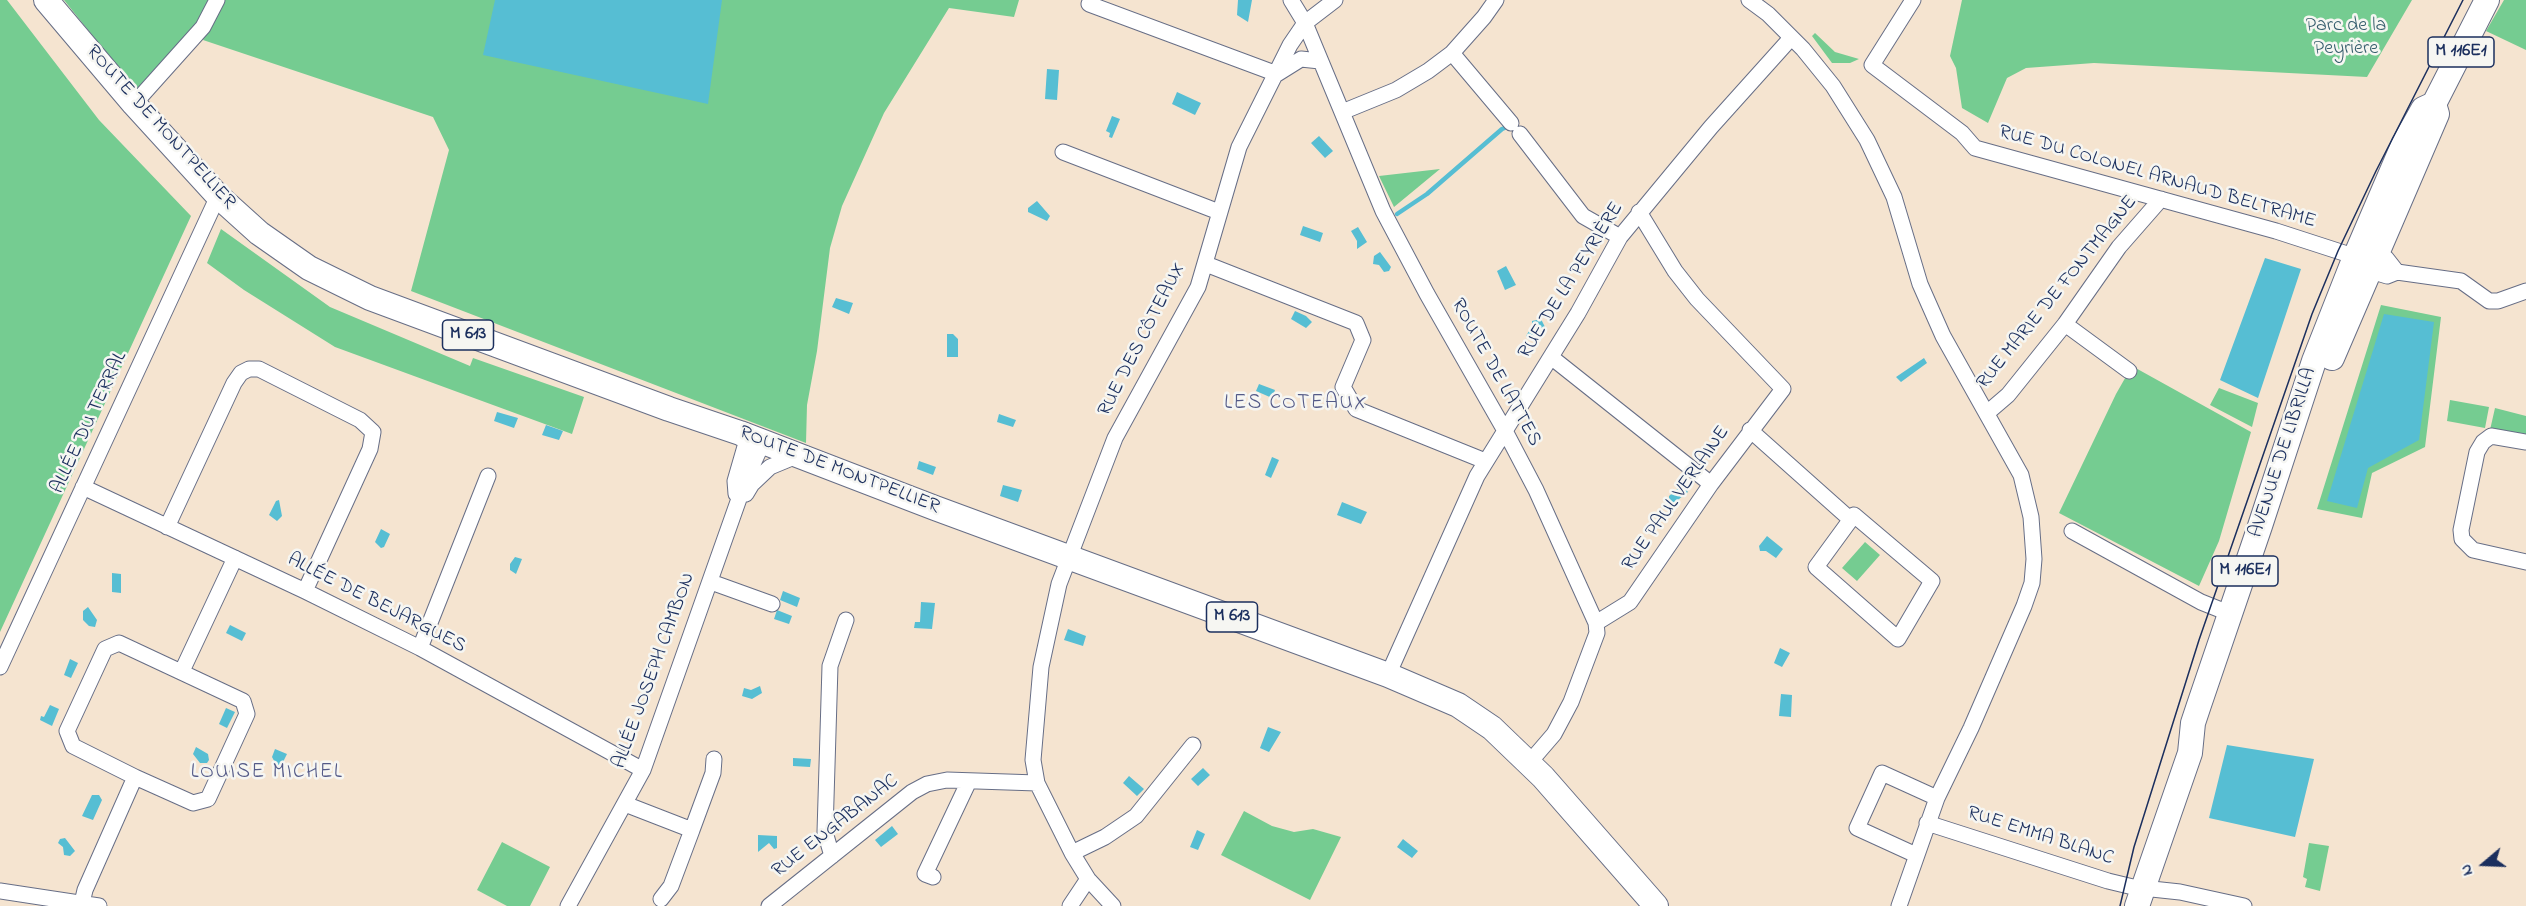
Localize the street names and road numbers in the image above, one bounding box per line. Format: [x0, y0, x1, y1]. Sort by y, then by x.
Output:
road number: M 116E1 [2428, 37, 2494, 67]
street label: ROUTE DE MONTPELLIER [80, 41, 240, 215]
street label: RUE DU COLONEL ARNAUD BELTRAME [1996, 121, 2318, 235]
street label: RUE MARIE DE FONTMAGNE [1973, 191, 2143, 395]
street label: RUE DE LA PEYRIÈRE [1514, 198, 1630, 364]
street label: RUE DES CÔTEAUX [1094, 259, 1192, 421]
street label: ROUTE DE LATTES [1445, 295, 1545, 451]
road number: M 613 [442, 320, 494, 350]
street label: ALLÉE DU TERRAL [47, 348, 133, 498]
street label: AVENUE DE LIBRILLA [2245, 365, 2323, 541]
street label: ROUTE DE MONTPELLIER [735, 422, 943, 520]
street label: RUE PAUL VERLAINE [1618, 422, 1736, 576]
street label: ALLÉE DE BEJARGUES [283, 549, 469, 659]
road number: M 116E1 [2212, 556, 2278, 586]
street label: ALLÉE JOSEPH CAMBON [608, 570, 702, 772]
road number: M 613 [1206, 602, 1258, 632]
street label: RUE ENGABANAC [768, 770, 904, 884]
street label: RUE EMMA BLANC [1964, 802, 2116, 872]

